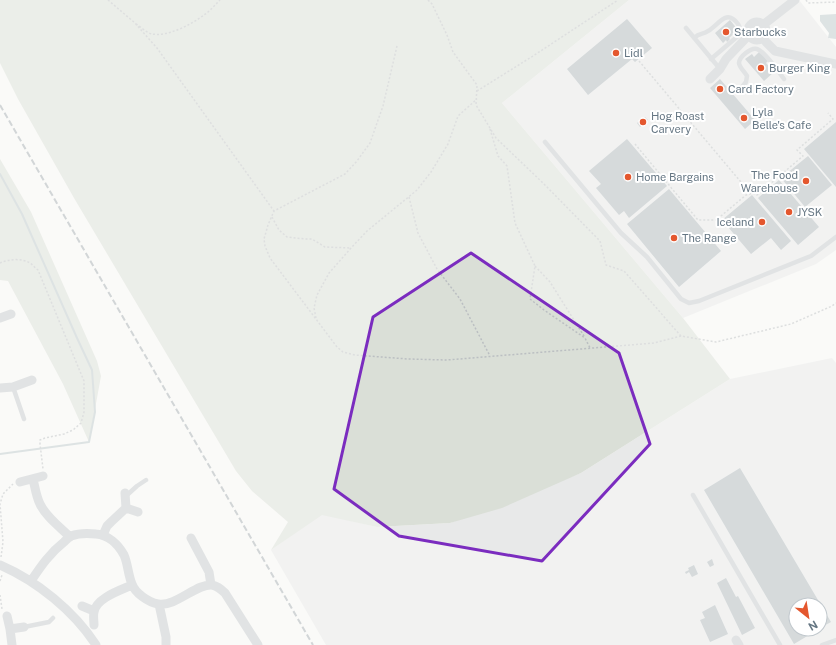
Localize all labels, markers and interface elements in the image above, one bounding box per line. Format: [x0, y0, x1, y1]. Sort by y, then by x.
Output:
place label: Starbucks [734, 26, 787, 38]
marker: Starbucks [721, 27, 731, 37]
place label: Lidl [624, 47, 643, 59]
marker: Lidl [611, 48, 621, 58]
place label: Burger King [769, 62, 830, 74]
marker: Burger King [756, 63, 766, 73]
place label: Card Factory [728, 83, 794, 95]
marker: Card Factory [715, 84, 725, 94]
place label: Lyla Belle's Cafe [752, 106, 811, 131]
place label: Hog Roast Carvery [651, 110, 704, 135]
marker: Lyla Belle's Cafe [739, 113, 749, 123]
marker: Hog Roast Carvery [638, 117, 648, 127]
place label: The Food Warehouse [741, 169, 798, 194]
place label: Home Bargains [636, 171, 714, 183]
marker: Home Bargains [623, 172, 633, 182]
marker: The Food Warehouse [801, 176, 811, 186]
place label: JYSK [797, 206, 823, 218]
marker: JYSK [784, 207, 794, 217]
place label: Iceland [717, 216, 754, 228]
marker: Iceland [757, 217, 767, 227]
place label: The Range [682, 232, 736, 244]
marker: The Range [669, 233, 679, 243]
north arrow [788, 597, 828, 637]
text: N [806, 618, 820, 633]

